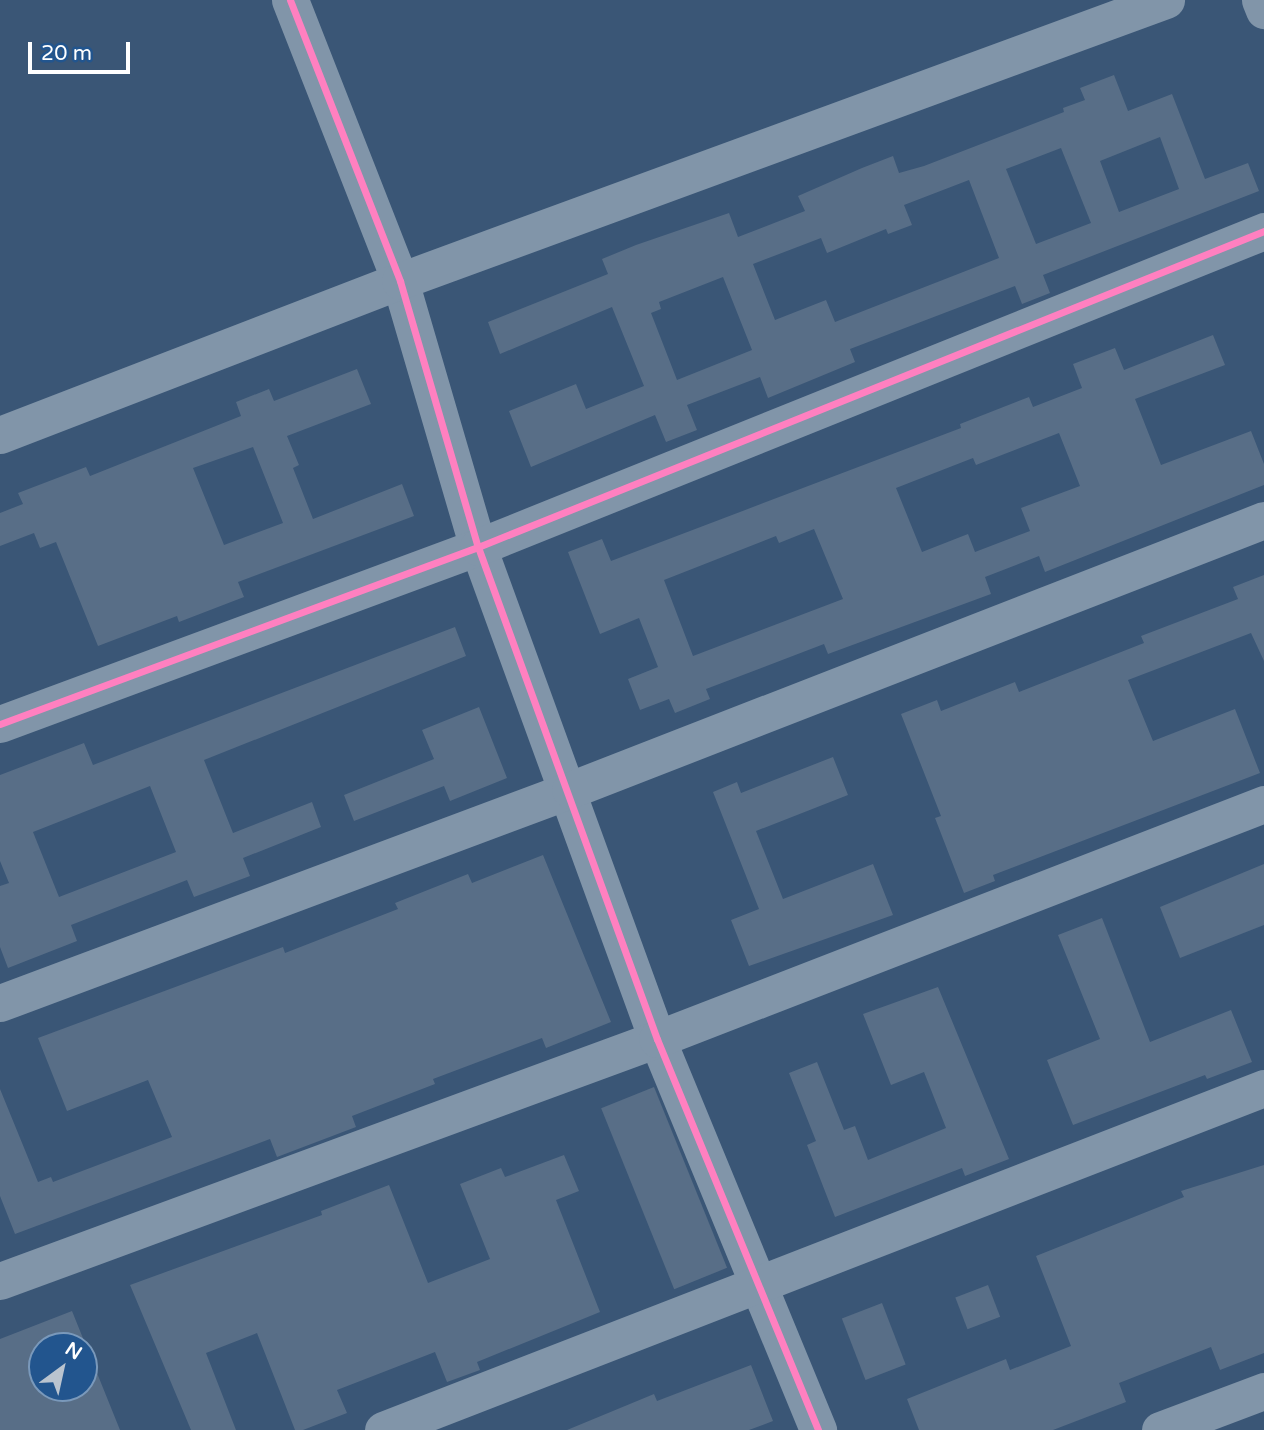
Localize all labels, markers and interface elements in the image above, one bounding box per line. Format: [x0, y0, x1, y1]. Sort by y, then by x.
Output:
scale bar [32, 28, 133, 72]
text: 20 m [41, 41, 92, 66]
north arrow [28, 1332, 98, 1402]
text: N [61, 1338, 86, 1364]

